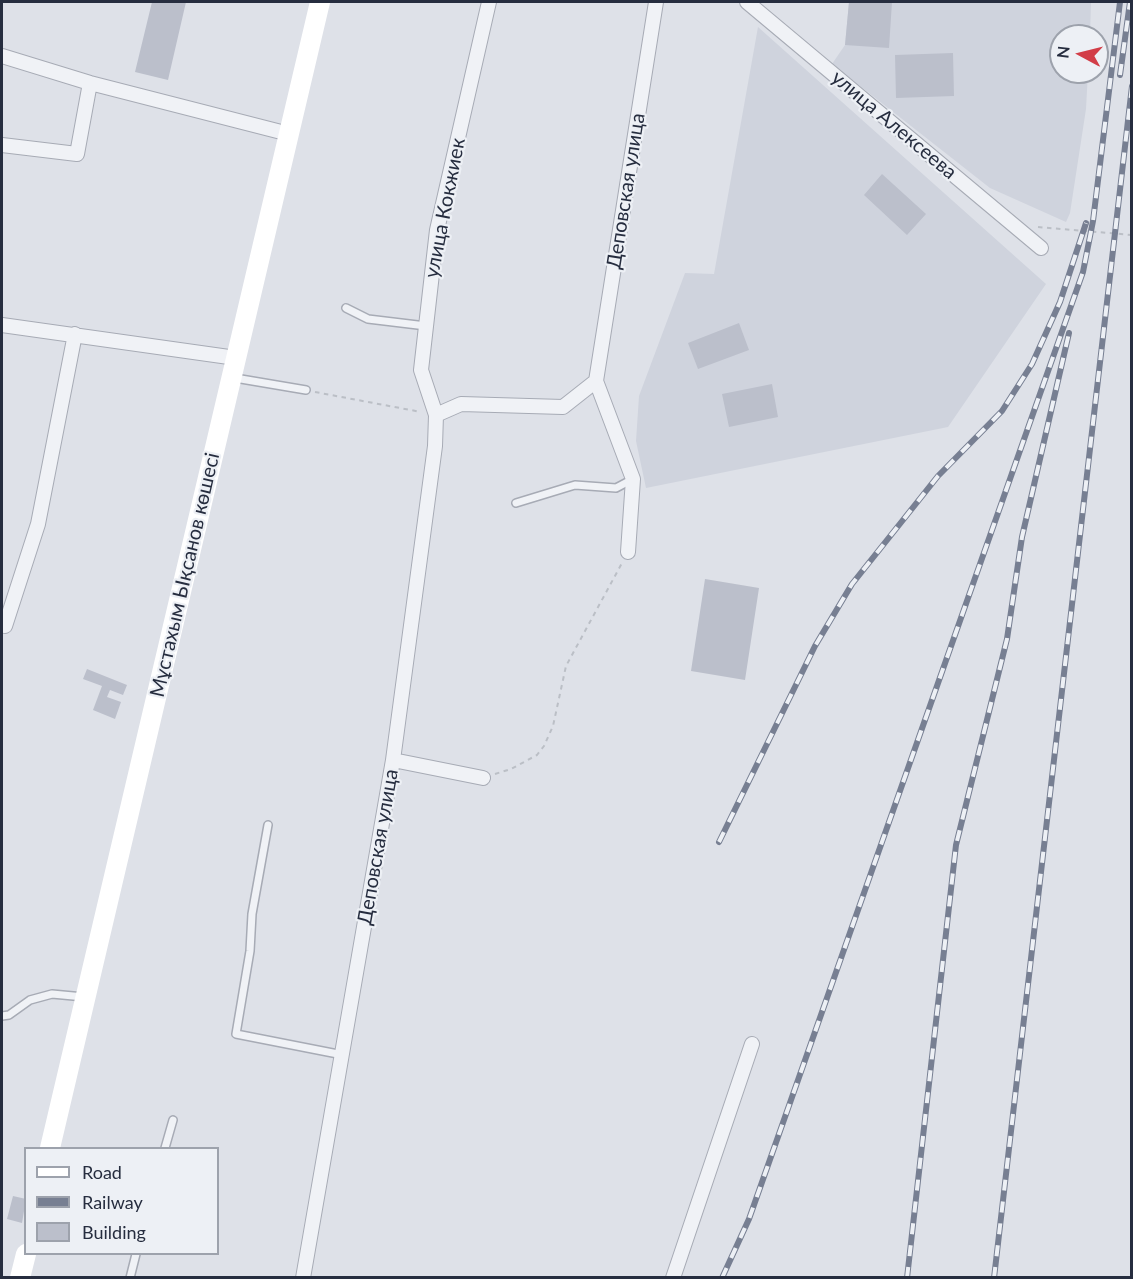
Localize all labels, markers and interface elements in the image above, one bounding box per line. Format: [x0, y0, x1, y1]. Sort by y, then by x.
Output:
north arrow [1049, 24, 1109, 84]
text: N [1052, 45, 1073, 59]
street label: улица Алексеева [827, 66, 961, 184]
street label: Деповская улица [602, 111, 650, 271]
street label: улица Кокжиек [420, 136, 470, 280]
street label: Мұстахым Ықсанов көшесі [145, 450, 225, 700]
street label: Деповская улица [352, 767, 404, 927]
legend [24, 1147, 219, 1255]
text: Road [82, 1161, 122, 1183]
text: Railway [82, 1191, 143, 1213]
text: Building [82, 1221, 146, 1243]

